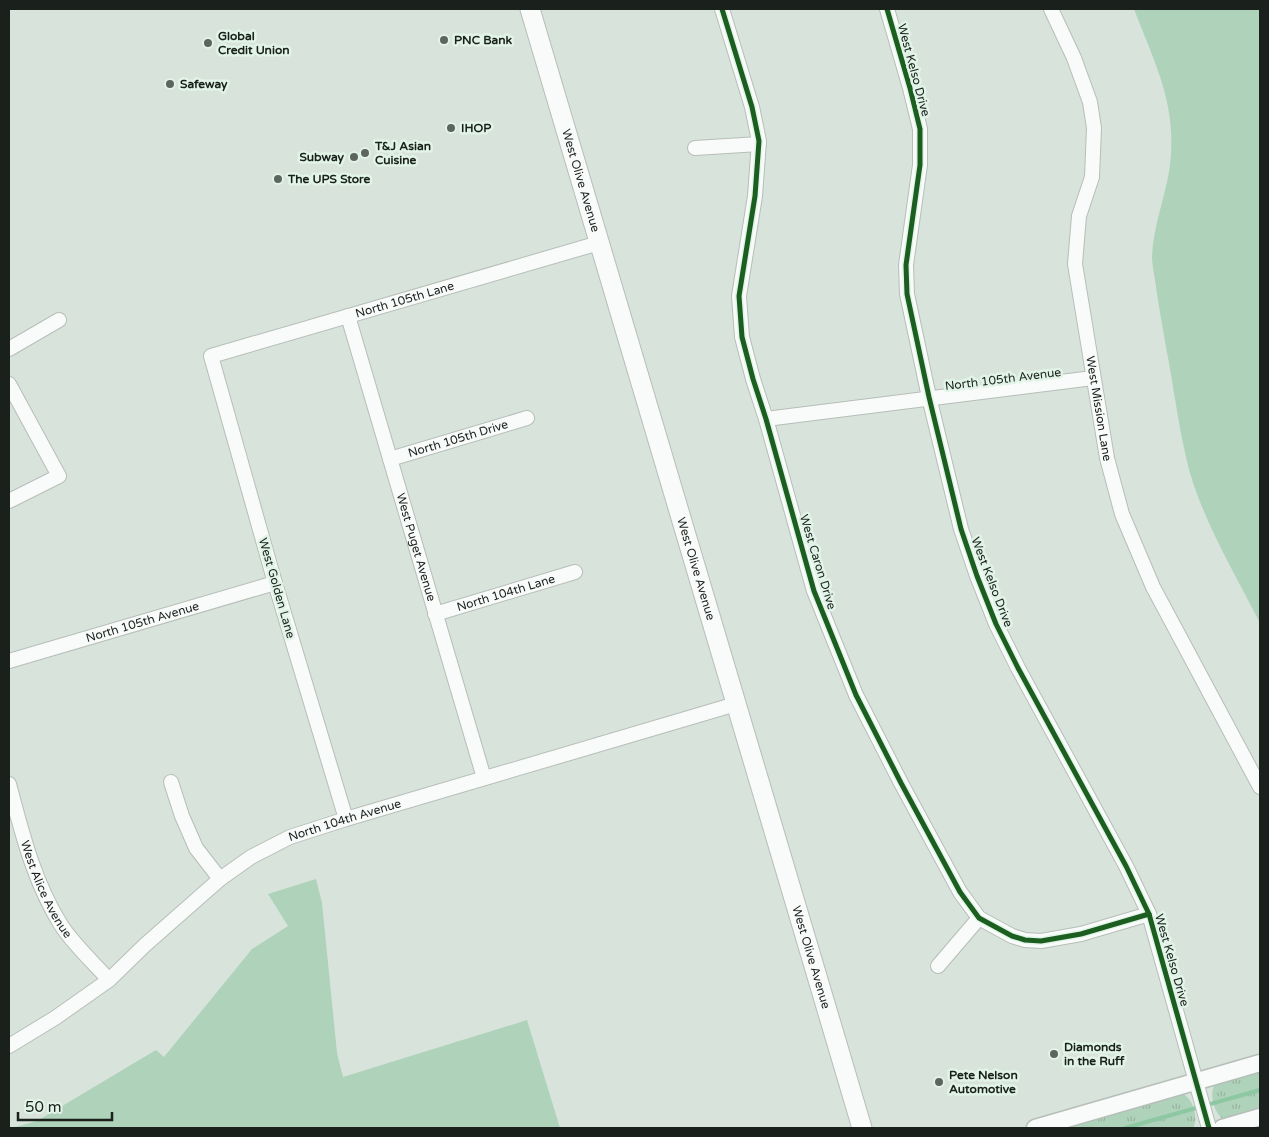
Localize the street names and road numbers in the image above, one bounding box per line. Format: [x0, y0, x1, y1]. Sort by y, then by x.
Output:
street label: West Kelso Drive [895, 22, 933, 118]
street label: West Olive Avenue [559, 127, 603, 234]
street label: North 105th Lane [354, 279, 456, 321]
street label: West Mission Lane [1083, 355, 1114, 462]
street label: North 105th Avenue [944, 365, 1062, 393]
street label: North 105th Drive [406, 417, 510, 460]
street label: West Puget Avenue [393, 491, 439, 603]
street label: West Caron Drive [797, 513, 839, 611]
street label: West Olive Avenue [674, 516, 718, 622]
street label: West Kelso Drive [968, 535, 1016, 629]
street label: West Golden Lane [256, 536, 298, 640]
street label: North 104th Lane [455, 571, 557, 614]
street label: North 105th Avenue [84, 599, 201, 645]
street label: North 104th Avenue [287, 796, 403, 844]
street label: West Alice Avenue [18, 839, 75, 941]
street label: West Olive Avenue [789, 904, 833, 1010]
street label: West Kelso Drive [1152, 912, 1192, 1008]

